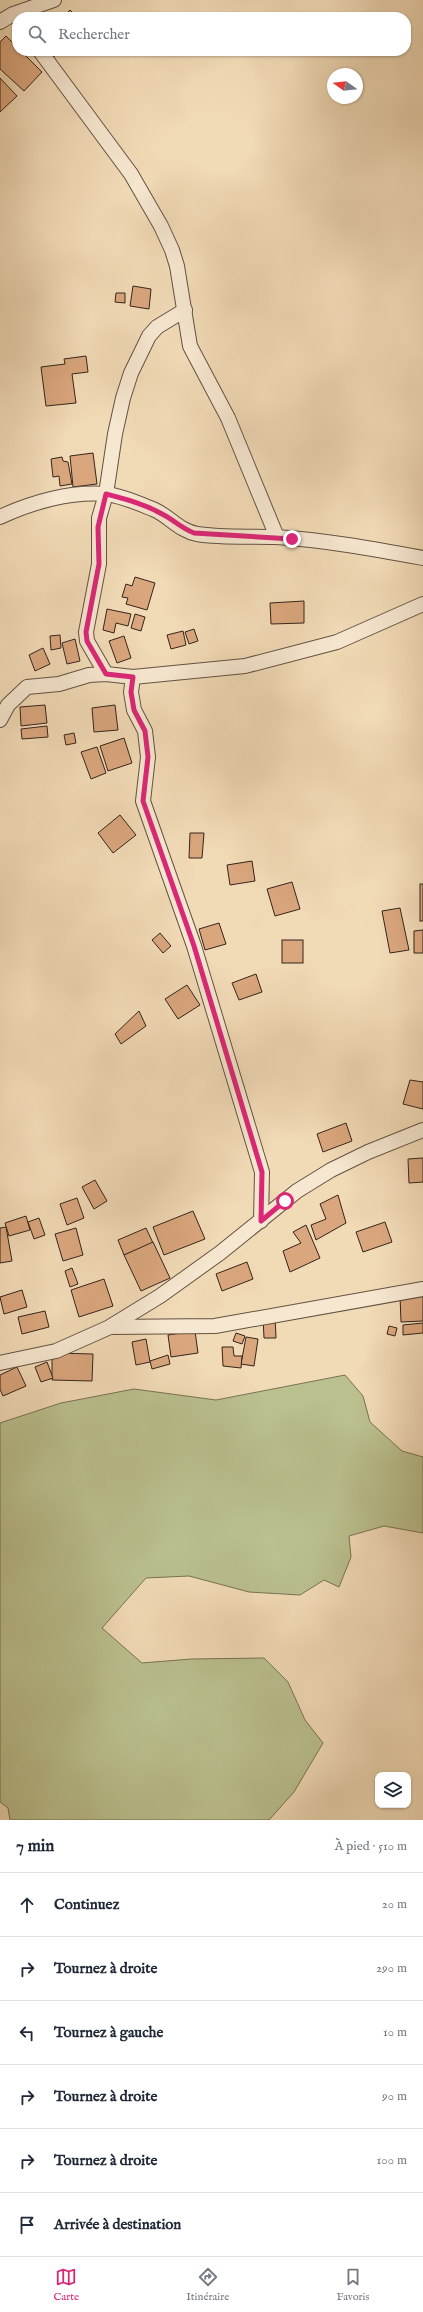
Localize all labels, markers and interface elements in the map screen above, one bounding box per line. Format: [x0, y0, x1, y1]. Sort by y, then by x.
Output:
search box [12, 12, 411, 56]
icon: search [26, 23, 48, 45]
text: Rechercher [58, 25, 130, 44]
north arrow [327, 68, 363, 104]
route end [283, 530, 301, 548]
route start [276, 1192, 294, 1210]
map controls [375, 1772, 411, 1808]
button: layers [375, 1772, 411, 1808]
text: 7 min [16, 1836, 54, 1857]
text: À pied · 510 m [335, 1838, 407, 1855]
icon: ahead [16, 1894, 38, 1916]
text: Continuez [54, 1895, 119, 1914]
text: 20 m [382, 1896, 407, 1913]
icon: right [16, 1958, 38, 1980]
text: Tournez à droite [54, 1959, 157, 1978]
text: 290 m [376, 1960, 407, 1977]
icon: left [16, 2022, 38, 2044]
text: Tournez à gauche [54, 2023, 163, 2042]
text: 10 m [383, 2024, 407, 2041]
icon: right [16, 2086, 38, 2108]
text: Tournez à droite [54, 2087, 157, 2106]
text: 90 m [382, 2088, 407, 2105]
icon: right [16, 2150, 38, 2172]
text: Tournez à droite [54, 2151, 157, 2170]
text: 100 m [377, 2152, 407, 2169]
icon: arrive [16, 2214, 38, 2236]
text: Arrivée à destination [54, 2215, 181, 2234]
tab: Carte [54, 2266, 79, 2304]
tab: Itinéraire [186, 2266, 229, 2304]
tab: Favoris [336, 2266, 369, 2304]

